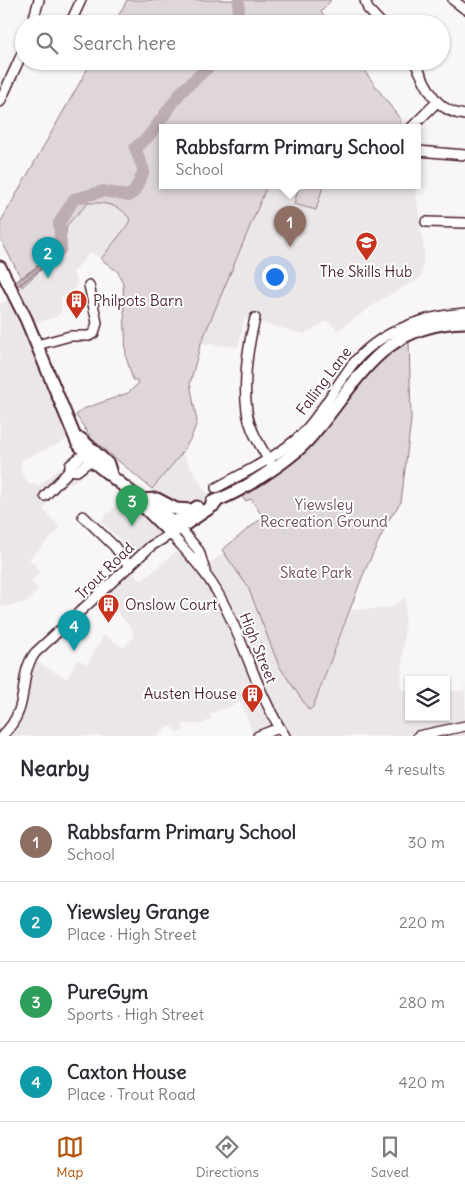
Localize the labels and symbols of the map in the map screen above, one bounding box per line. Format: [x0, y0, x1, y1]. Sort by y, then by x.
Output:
pin: 1 [274, 206, 306, 247]
school or university icon: The Skills Hub [354, 231, 378, 262]
pin: 2 [32, 237, 64, 278]
place label: The Skills Hub [320, 262, 412, 281]
your location [262, 264, 288, 290]
building icon: Philpots Barn [65, 289, 89, 320]
place label: Philpots Barn [93, 291, 183, 310]
street label: Falling Lane [292, 343, 355, 419]
pin: 3 [116, 485, 148, 526]
park label: Yiewsley Recreation Ground [260, 495, 388, 531]
street label: Trout Road [72, 538, 138, 603]
park label: Skate Park [280, 563, 352, 582]
building icon: Onslow Court [97, 593, 121, 624]
place label: Onslow Court [125, 595, 217, 614]
pin: 4 [58, 610, 90, 651]
street label: High Street [236, 610, 281, 686]
building icon: Austen House [241, 682, 265, 713]
place label: Austen House [144, 684, 237, 703]

